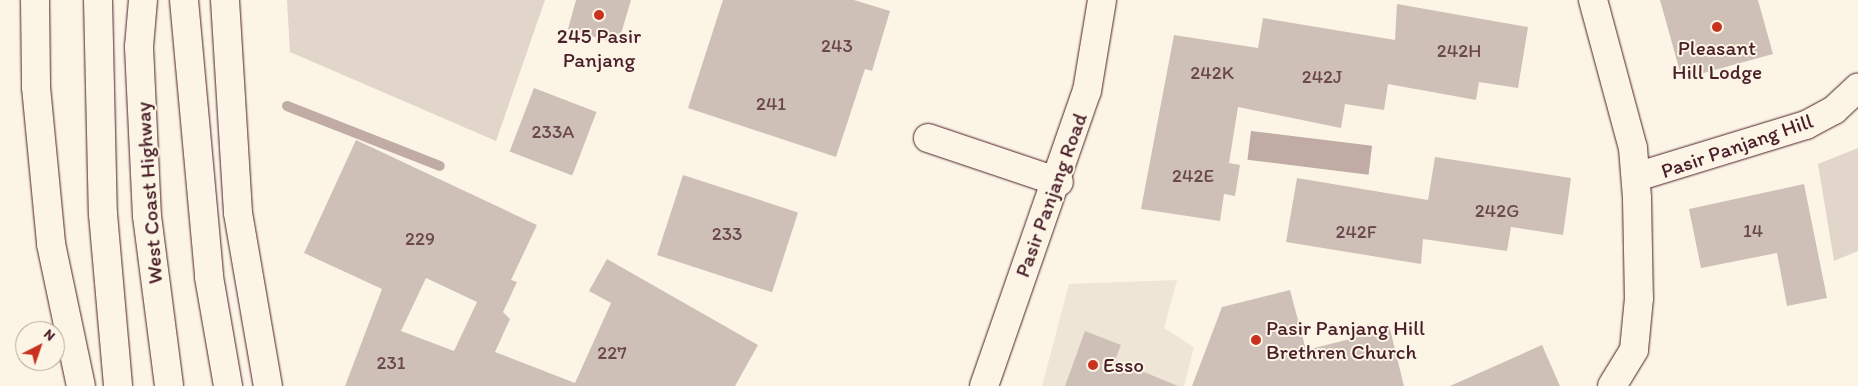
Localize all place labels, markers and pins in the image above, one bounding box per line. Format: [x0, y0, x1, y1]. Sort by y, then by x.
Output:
marker: 245 Pasir Panjang [593, 9, 605, 21]
marker: Pleasant Hill Lodge [1711, 21, 1723, 33]
place label: 245 Pasir Panjang [557, 23, 641, 73]
place label: Pleasant Hill Lodge [1672, 35, 1762, 85]
place label: Pasir Panjang Hill Brethren Church [1266, 315, 1424, 365]
marker: Pasir Panjang Hill Brethren Church [1250, 334, 1262, 346]
place label: Esso [1103, 352, 1144, 378]
marker: Esso [1087, 359, 1099, 371]

